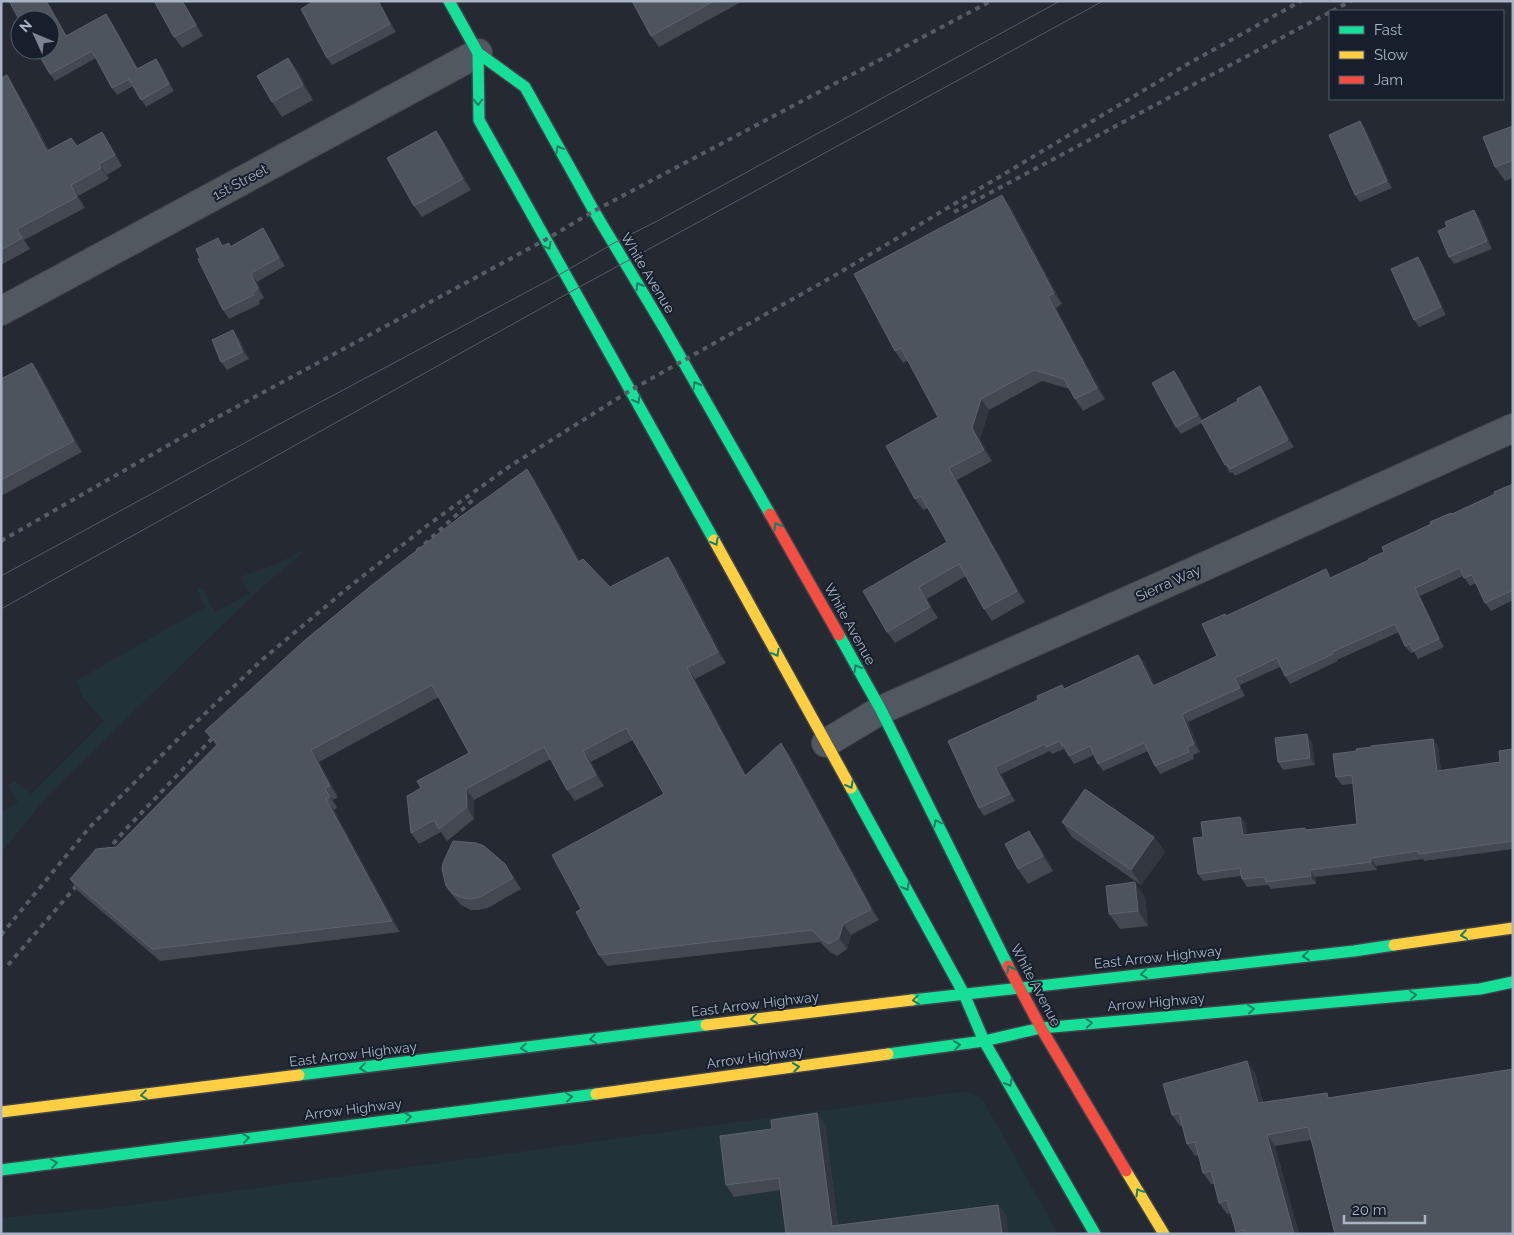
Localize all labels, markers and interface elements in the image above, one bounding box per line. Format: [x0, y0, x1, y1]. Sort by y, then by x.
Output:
north arrow [10, 10, 60, 60]
legend [1329, 10, 1504, 100]
text: N [16, 17, 35, 35]
text: Fast [1374, 21, 1402, 39]
text: Slow [1374, 46, 1408, 64]
text: Jam [1374, 71, 1403, 89]
one-way arrow [473, 98, 483, 106]
one-way arrow [555, 145, 565, 154]
street label: 1st Street [210, 161, 270, 203]
street label: White Avenue [618, 230, 678, 316]
one-way arrow [542, 240, 552, 249]
one-way arrow [636, 282, 646, 291]
one-way arrow [693, 382, 703, 391]
one-way arrow [630, 395, 640, 404]
one-way arrow [774, 522, 784, 531]
one-way arrow [709, 537, 719, 546]
street label: Sierra Way [1133, 561, 1203, 604]
street label: White Avenue [821, 580, 879, 668]
one-way arrow [770, 647, 780, 656]
one-way arrow [853, 664, 863, 673]
one-way arrow [844, 780, 854, 789]
one-way arrow [933, 820, 943, 829]
one-way arrow [899, 882, 909, 891]
one-way arrow [1460, 929, 1468, 940]
street label: White Avenue [1008, 941, 1064, 1029]
street label: East Arrow Highway [1093, 942, 1223, 972]
one-way arrow [1301, 950, 1309, 961]
one-way arrow [1006, 965, 1016, 974]
one-way arrow [1140, 968, 1148, 979]
street label: East Arrow Highway [690, 988, 820, 1020]
one-way arrow [1409, 989, 1417, 1000]
street label: Arrow Highway [1107, 990, 1206, 1014]
one-way arrow [911, 994, 919, 1005]
one-way arrow [1247, 1004, 1255, 1015]
one-way arrow [750, 1013, 758, 1024]
one-way arrow [1085, 1018, 1093, 1029]
one-way arrow [589, 1033, 597, 1044]
street label: East Arrow Highway [288, 1038, 418, 1070]
one-way arrow [953, 1040, 961, 1051]
one-way arrow [520, 1042, 528, 1053]
street label: Arrow Highway [705, 1042, 805, 1072]
one-way arrow [359, 1062, 367, 1073]
one-way arrow [792, 1062, 800, 1073]
one-way arrow [1002, 1078, 1012, 1087]
one-way arrow [140, 1089, 148, 1100]
one-way arrow [565, 1092, 573, 1103]
street label: Arrow Highway [303, 1095, 403, 1123]
one-way arrow [403, 1113, 412, 1123]
one-way arrow [243, 1133, 251, 1144]
one-way arrow [50, 1158, 58, 1169]
one-way arrow [1135, 1188, 1145, 1197]
scale bar [1344, 1192, 1425, 1224]
text: 20 m [1352, 1201, 1387, 1219]

